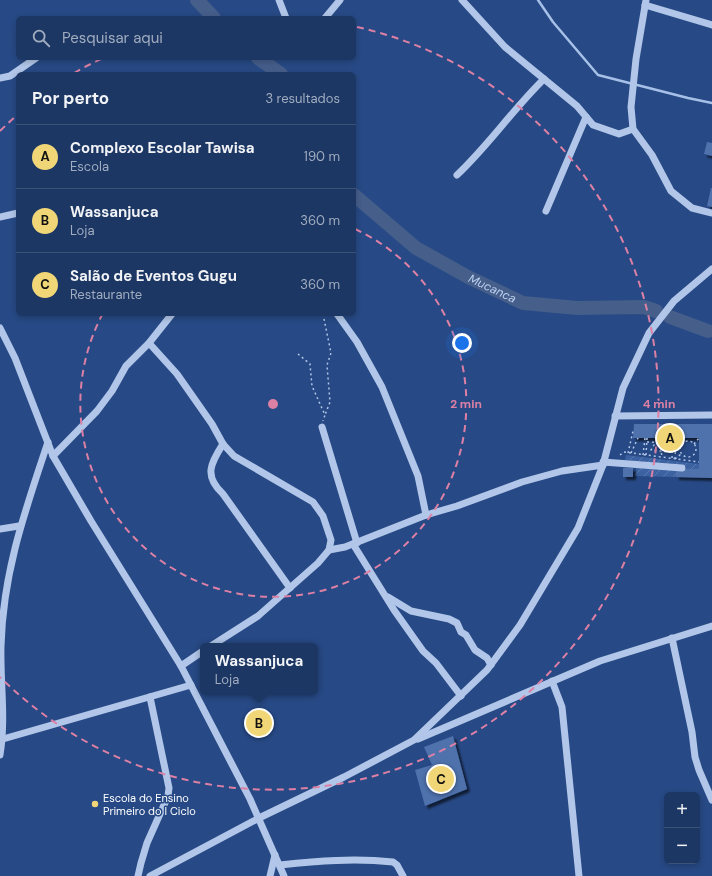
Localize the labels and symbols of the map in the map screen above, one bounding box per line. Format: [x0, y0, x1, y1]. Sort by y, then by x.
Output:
water label: Mucanca [466, 270, 519, 307]
your location [452, 333, 472, 353]
text: 2 min [450, 396, 482, 412]
text: 4 min [643, 396, 675, 412]
centre of rings [266, 397, 280, 411]
pin: A [657, 423, 683, 453]
pin: B [246, 708, 272, 738]
pin: C [428, 764, 454, 794]
place label: Escola do Ensino Primeiro do I Ciclo [103, 791, 196, 818]
marker: Escola do Ensino Primeiro do I Ciclo [90, 799, 100, 809]

